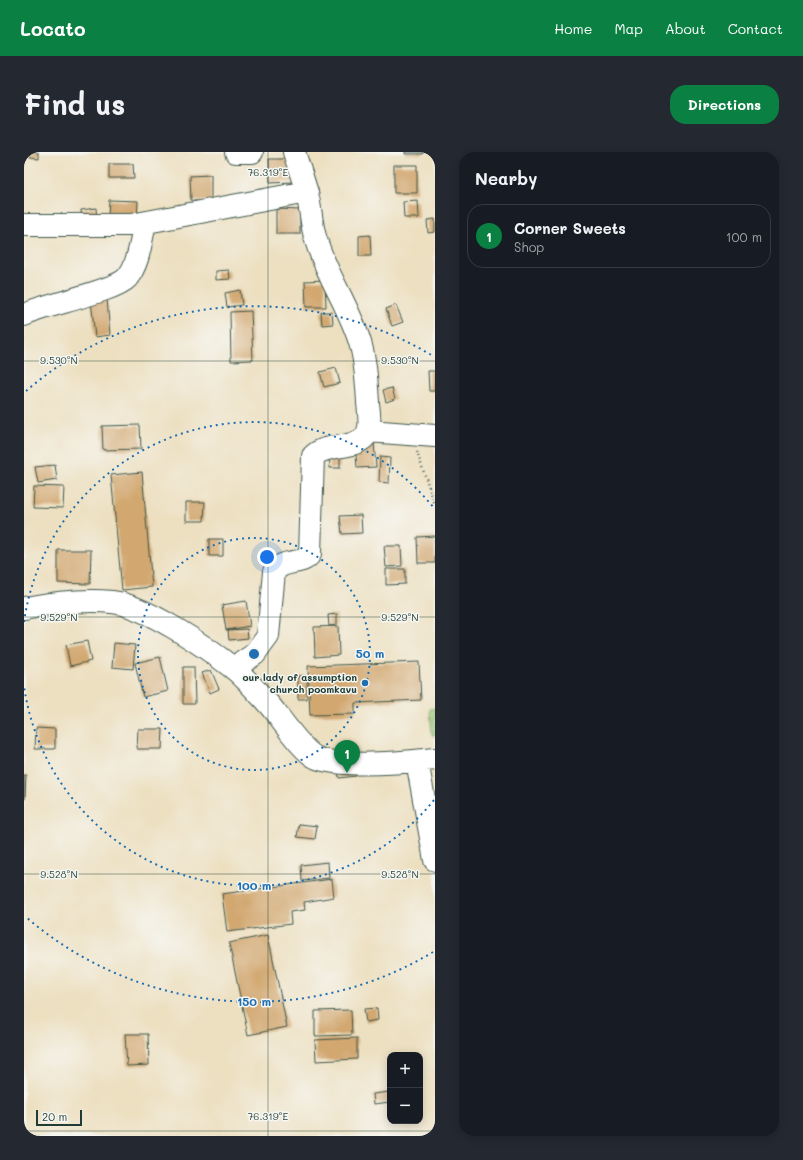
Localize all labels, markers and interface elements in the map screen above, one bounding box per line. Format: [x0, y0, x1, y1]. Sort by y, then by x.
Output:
text: Locato [20, 16, 86, 41]
text: Home [554, 19, 592, 38]
text: Map [614, 19, 643, 38]
text: About [665, 19, 706, 38]
text: Contact [728, 19, 783, 38]
button: Directions [670, 85, 779, 124]
text: Find us [24, 86, 125, 122]
text: 76.319°E [248, 165, 288, 179]
text: Nearby [475, 167, 537, 189]
text: Corner Sweets [514, 218, 626, 238]
text: 1 [486, 228, 492, 245]
text: 100 m [726, 228, 762, 245]
text: Shop [514, 238, 544, 255]
text: 9.530°N [40, 353, 78, 367]
text: 9.530°N [381, 353, 419, 367]
your location [257, 547, 277, 567]
text: 9.529°N [40, 610, 78, 624]
text: 9.529°N [381, 610, 419, 624]
text: 50 m [356, 645, 384, 661]
centre of rings [247, 647, 261, 661]
place label: our lady of assumption church poomkavu [242, 670, 357, 696]
marker: our lady of assumption church poomkavu [360, 678, 370, 688]
pin: 1 [334, 740, 360, 773]
text: 9.528°N [40, 867, 78, 881]
text: 9.528°N [381, 867, 419, 881]
text: 100 m [237, 877, 271, 893]
text: 150 m [237, 993, 271, 1009]
map controls [387, 1052, 423, 1124]
button: + [387, 1052, 423, 1088]
button: − [387, 1088, 423, 1124]
scale bar [36, 1108, 82, 1127]
text: 20 m [42, 1109, 67, 1124]
text: 76.319°E [248, 1109, 288, 1123]

